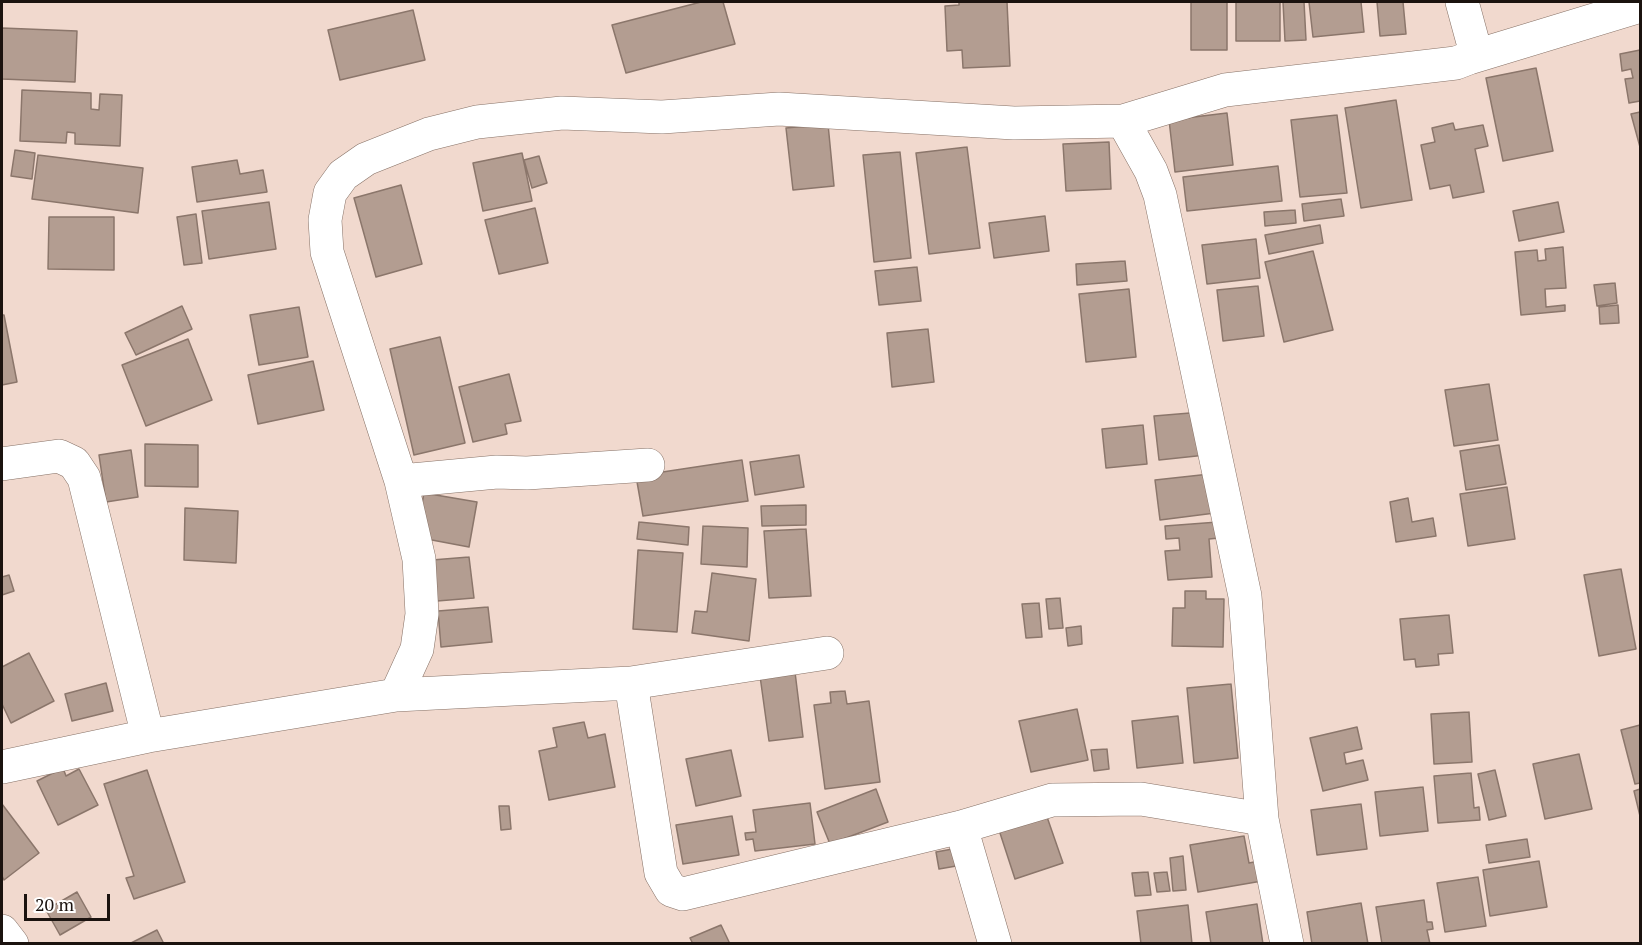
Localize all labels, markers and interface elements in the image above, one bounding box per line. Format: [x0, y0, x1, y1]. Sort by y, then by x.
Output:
scale bar [27, 882, 112, 920]
text: 20 m [35, 892, 74, 916]

